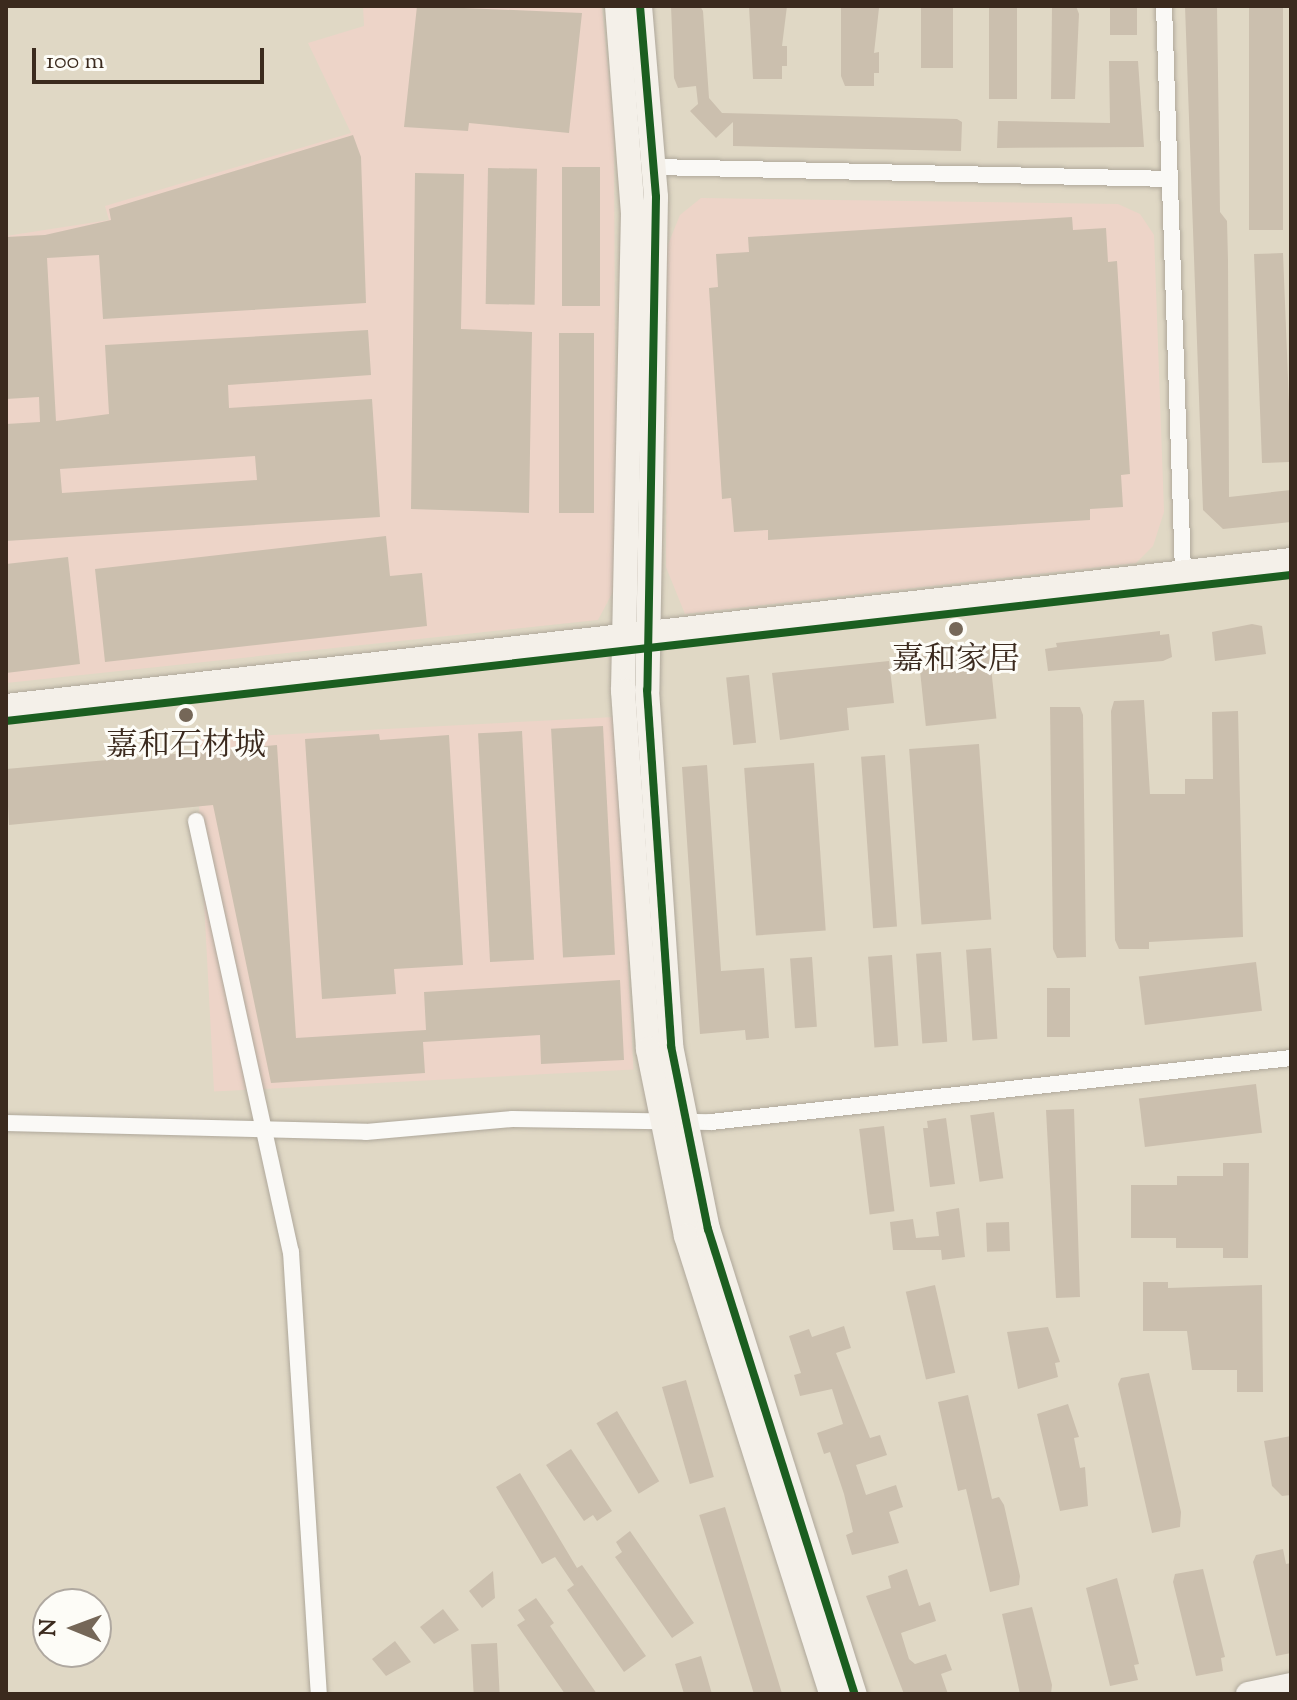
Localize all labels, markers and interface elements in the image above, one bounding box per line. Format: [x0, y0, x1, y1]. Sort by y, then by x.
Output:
scale bar [36, 32, 268, 82]
text: 100 m [46, 45, 104, 79]
marker: 嘉和家居 [947, 620, 965, 638]
place label: 嘉和家居 [892, 642, 1020, 680]
marker: 嘉和石材城 [177, 706, 195, 724]
place label: 嘉和石材城 [106, 728, 266, 766]
north arrow [32, 1588, 112, 1668]
text: N [34, 1619, 66, 1637]

